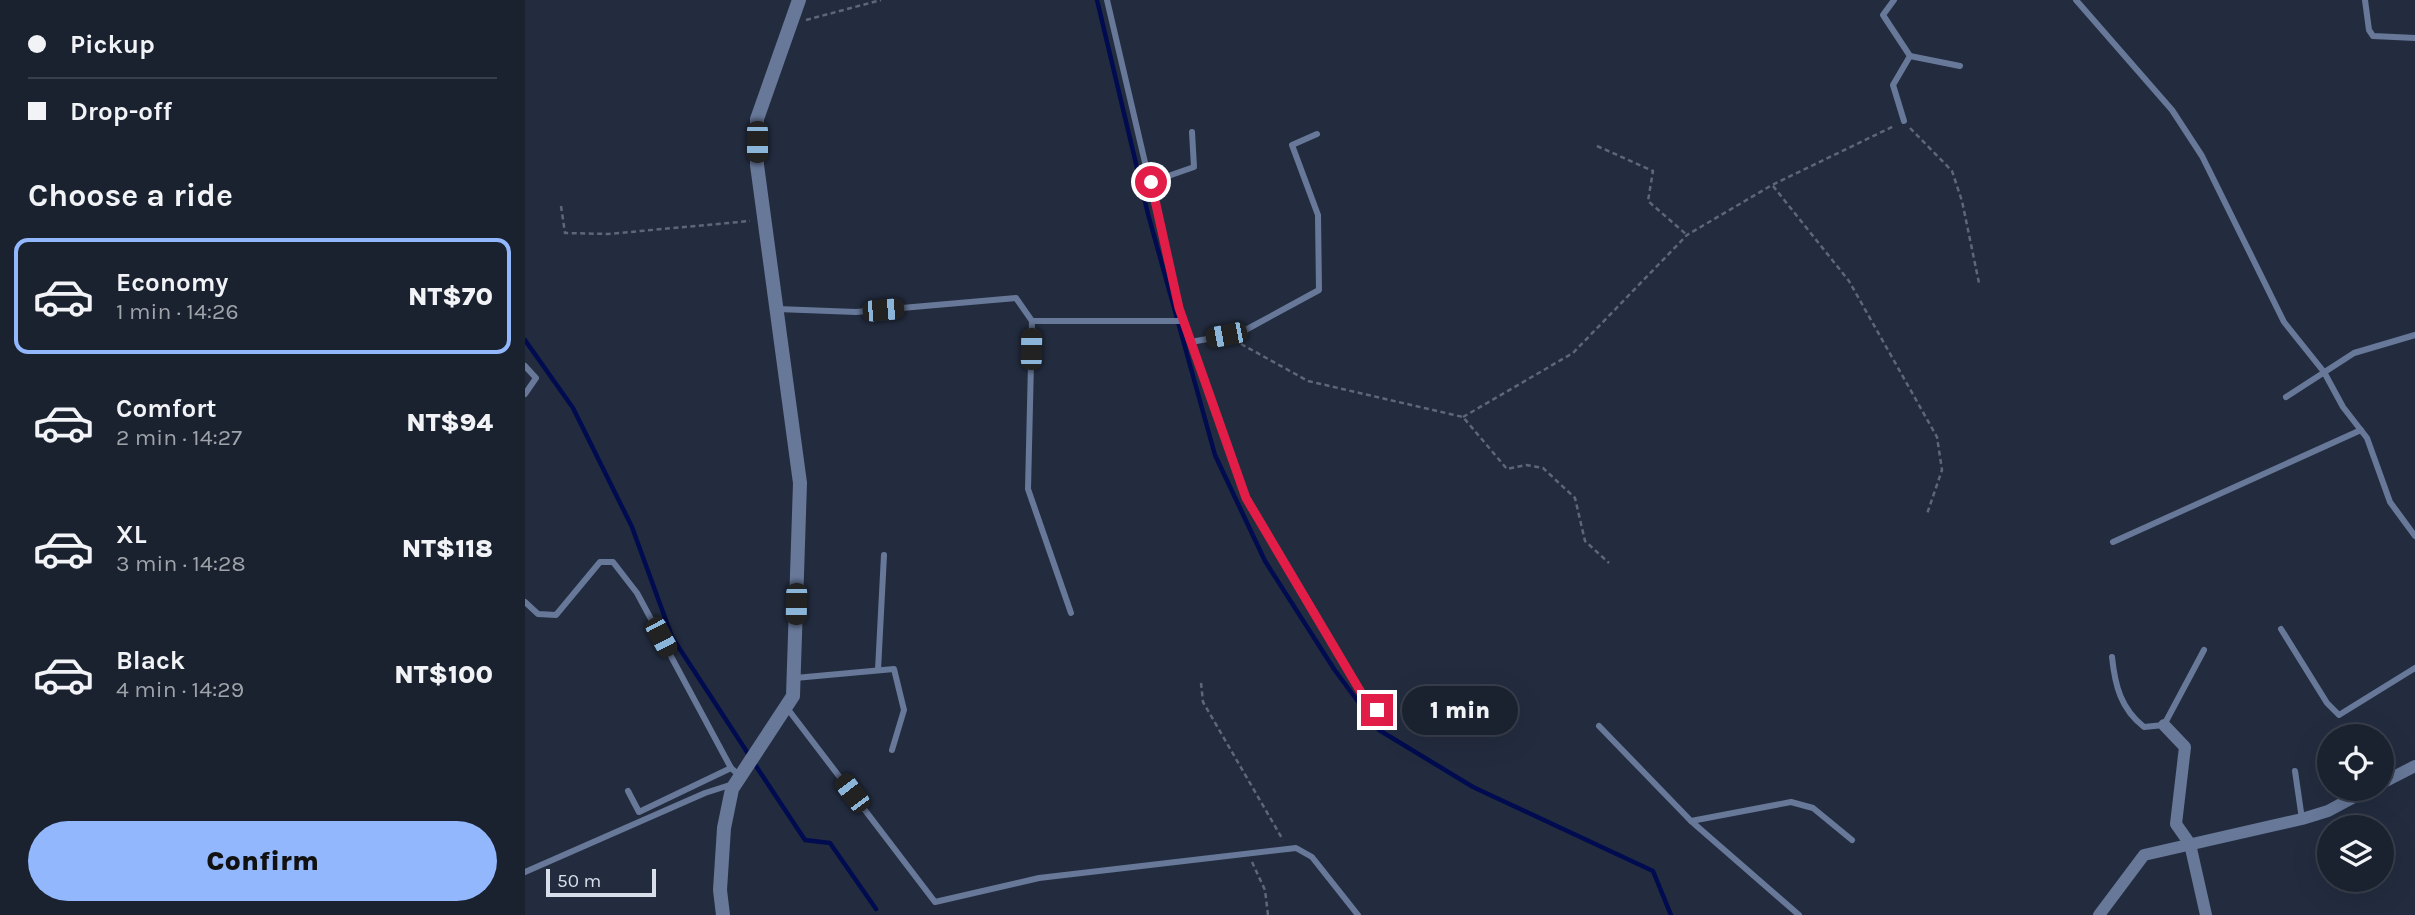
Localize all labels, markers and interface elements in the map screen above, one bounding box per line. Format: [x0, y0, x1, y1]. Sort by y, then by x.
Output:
text: Pickup [70, 29, 155, 60]
text: Drop-off [70, 96, 172, 127]
car [747, 121, 768, 163]
route start [1135, 166, 1167, 198]
text: Choose a ride [28, 177, 233, 214]
icon: car [32, 265, 95, 328]
text: Economy [116, 267, 228, 298]
text: NT$70 [408, 281, 493, 312]
text: 1 min · 14:26 [116, 298, 239, 325]
car [862, 298, 905, 322]
car [1204, 321, 1249, 349]
car [1021, 328, 1042, 370]
icon: car [32, 391, 95, 454]
text: Comfort [116, 393, 217, 424]
text: NT$94 [406, 407, 493, 438]
text: 2 min · 14:27 [116, 424, 242, 451]
icon: car [32, 517, 95, 580]
text: XL [116, 519, 147, 550]
text: NT$118 [402, 533, 493, 564]
text: 3 min · 14:28 [116, 550, 246, 577]
car [786, 583, 807, 625]
car [642, 614, 681, 660]
icon: car [32, 643, 95, 706]
text: Black [116, 645, 185, 676]
text: NT$100 [394, 659, 493, 690]
text: 4 min · 14:29 [116, 676, 244, 703]
callout: 1 min [1401, 686, 1517, 734]
route end [1361, 694, 1393, 726]
text: 1 min [1430, 697, 1490, 724]
map controls [2317, 724, 2394, 892]
button: locate [2317, 724, 2394, 801]
car [831, 770, 874, 816]
button: layers [2317, 815, 2394, 892]
button: Confirm [28, 821, 497, 901]
scale bar [546, 866, 656, 898]
text: 50 m [557, 870, 601, 892]

